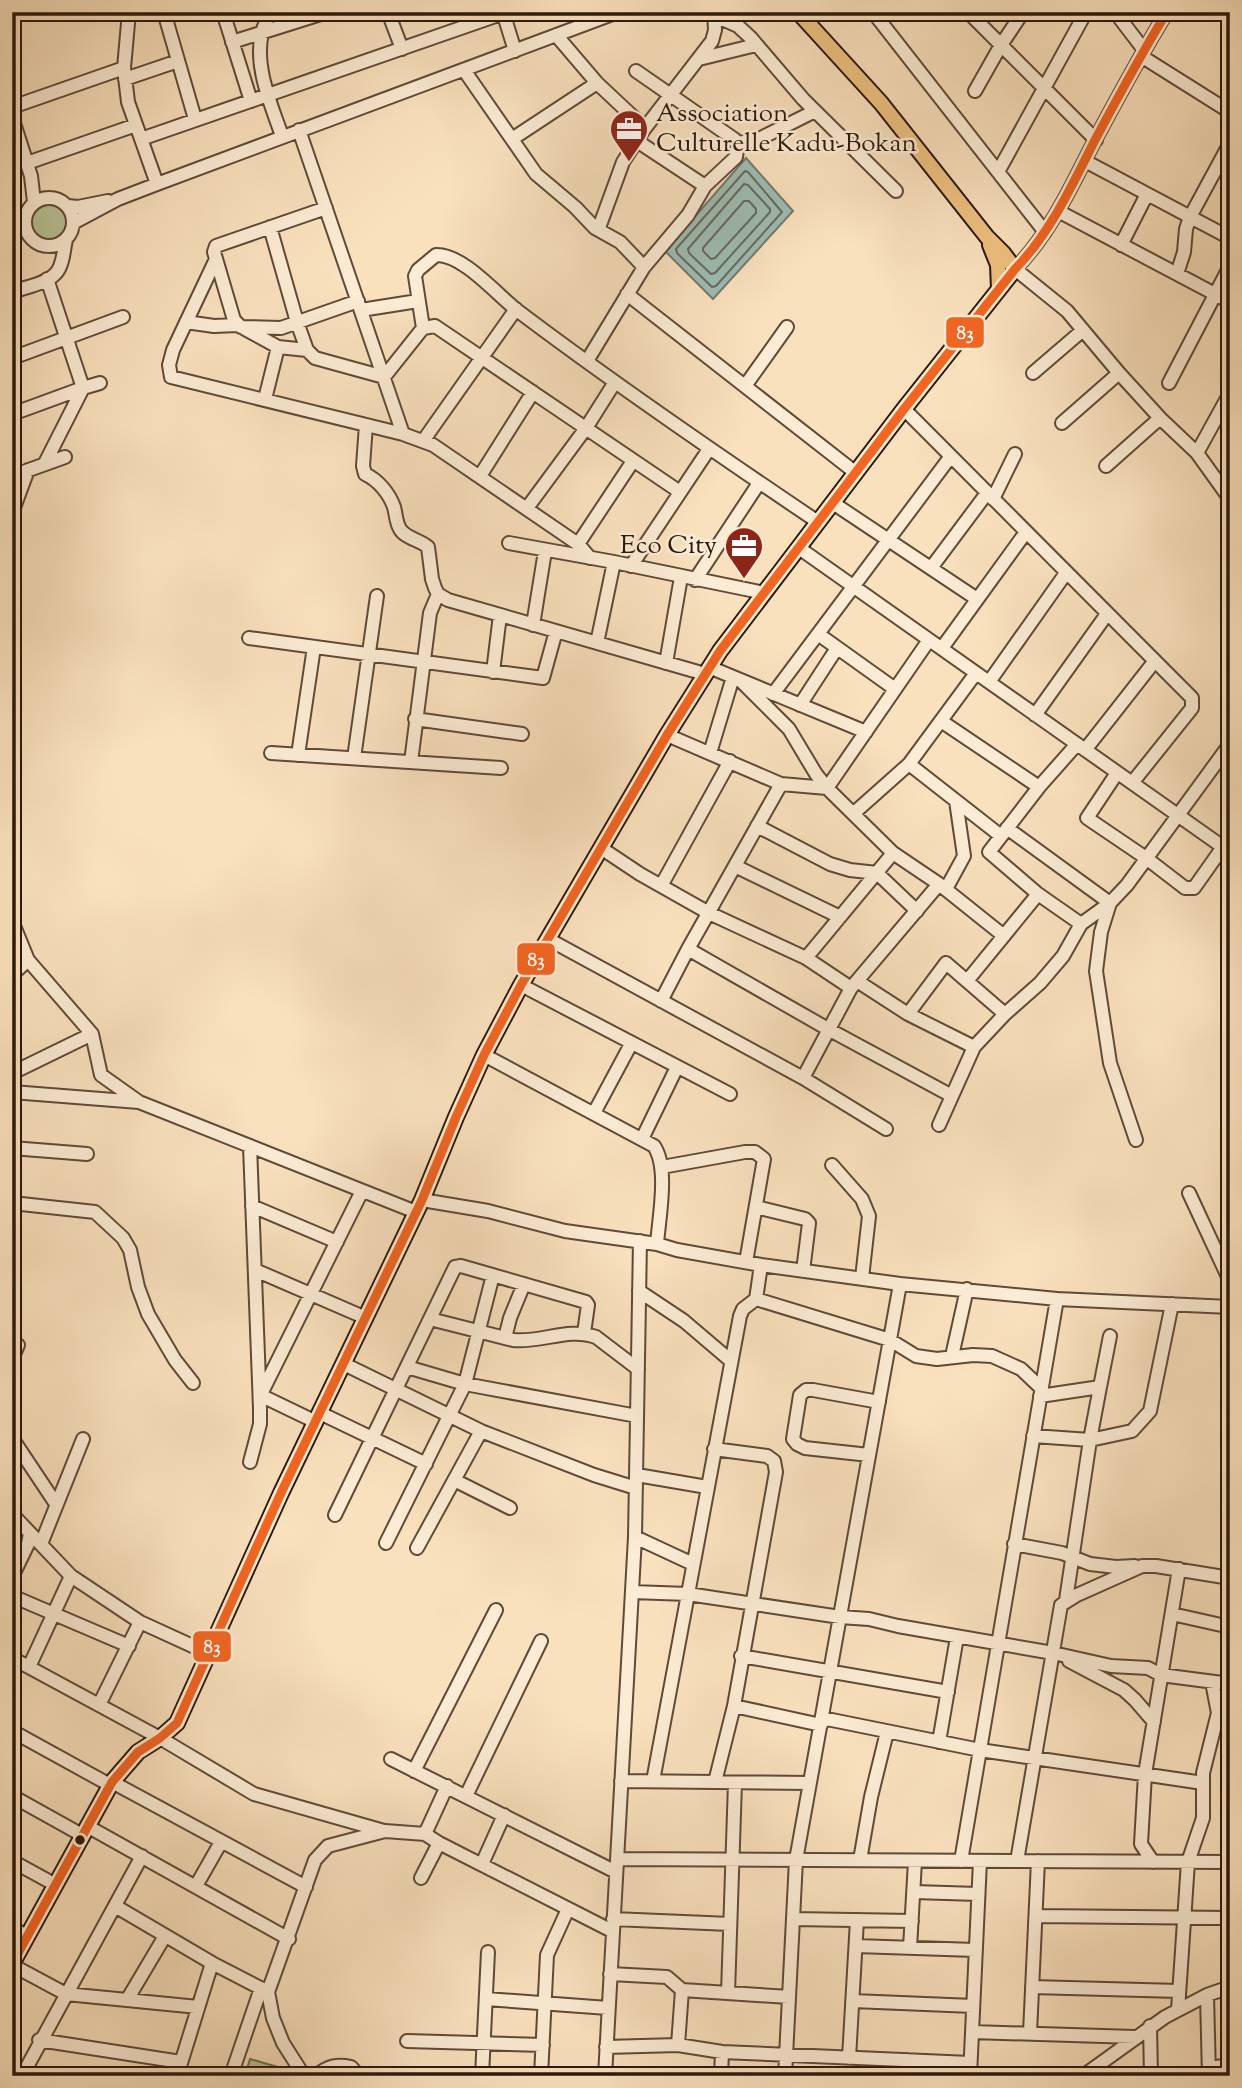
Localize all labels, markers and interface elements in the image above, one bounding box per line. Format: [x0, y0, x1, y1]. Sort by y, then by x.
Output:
place label: Association Culturelle Kadu-Bokan [656, 96, 917, 163]
office icon: Association Culturelle Kadu-Bokan [608, 108, 650, 163]
line badge: 83 [945, 316, 985, 349]
text: 83 [956, 321, 974, 348]
office icon: Eco City [723, 525, 765, 580]
place label: Eco City [620, 528, 717, 565]
line badge: 83 [516, 942, 556, 976]
text: 83 [527, 948, 545, 975]
line badge: 83 [192, 1630, 232, 1663]
text: 83 [203, 1635, 221, 1662]
unlabelled marker [73, 1833, 87, 1847]

